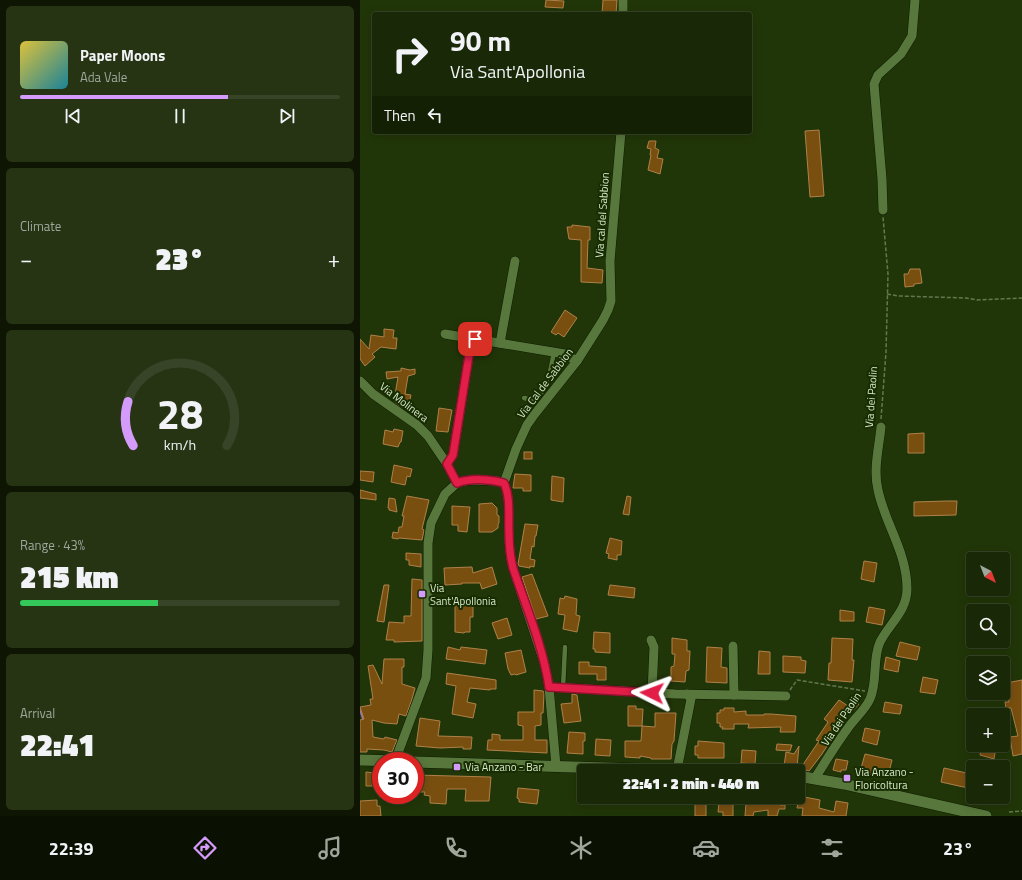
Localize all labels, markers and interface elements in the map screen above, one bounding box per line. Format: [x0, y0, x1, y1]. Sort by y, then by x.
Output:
text: 90 m [450, 19, 511, 62]
icon: right [384, 28, 436, 80]
text: Paper Moons [80, 44, 165, 67]
text: Via Sant'Apollonia [450, 58, 585, 85]
text: Ada Vale [80, 67, 127, 87]
text: Then [384, 104, 416, 127]
icon: left [424, 104, 446, 126]
icon: previous [62, 105, 84, 127]
icon: pause [169, 105, 191, 127]
icon: next [276, 105, 298, 127]
street label: Via cal del Sabbion [591, 172, 613, 258]
text: Climate [20, 216, 61, 236]
text: 23° [155, 236, 205, 282]
text: − [20, 242, 32, 276]
text: + [328, 242, 340, 276]
pin [458, 322, 492, 356]
icon: arrive [464, 328, 486, 350]
street label: Via Cal de Sabbion [513, 345, 577, 421]
street label: Via dei Paolin [861, 366, 881, 428]
street label: Via Molinera [376, 378, 432, 426]
text: 28 [157, 382, 203, 445]
text: km/h [164, 434, 196, 456]
text: Range · 43% [20, 535, 85, 555]
north arrow [966, 552, 1010, 596]
map controls [966, 552, 1010, 804]
text: 215 km [20, 554, 118, 600]
place label: Via Sant'Apollonia [430, 580, 496, 609]
marker: Via Sant'Apollonia [417, 589, 427, 599]
button: search [966, 604, 1010, 648]
button: layers [966, 656, 1010, 700]
position arrow [631, 672, 673, 714]
street label: Via dei Paolin [817, 689, 865, 749]
text: Arrival [20, 703, 55, 723]
button: + [966, 708, 1010, 752]
text: 22:41 [20, 722, 95, 768]
speed limit sign: 30 [372, 752, 424, 804]
place label: Via Anzano - Bar [465, 759, 542, 775]
button: − [966, 760, 1010, 804]
marker: Via Anzano - Bar [452, 762, 462, 772]
place label: Via Anzano - Floricoltura [855, 764, 914, 793]
text: 22:41 · 2 min · 440 m [623, 772, 759, 795]
marker: Via Anzano - Floricoltura [842, 773, 852, 783]
icon: directions [191, 834, 219, 862]
icon: music [316, 834, 344, 862]
icon: phone [442, 834, 470, 862]
icon: climate [567, 834, 595, 862]
icon: car [692, 834, 720, 862]
icon: filters [818, 834, 846, 862]
text: 22:39 [49, 835, 94, 862]
text: 23° [943, 835, 973, 862]

